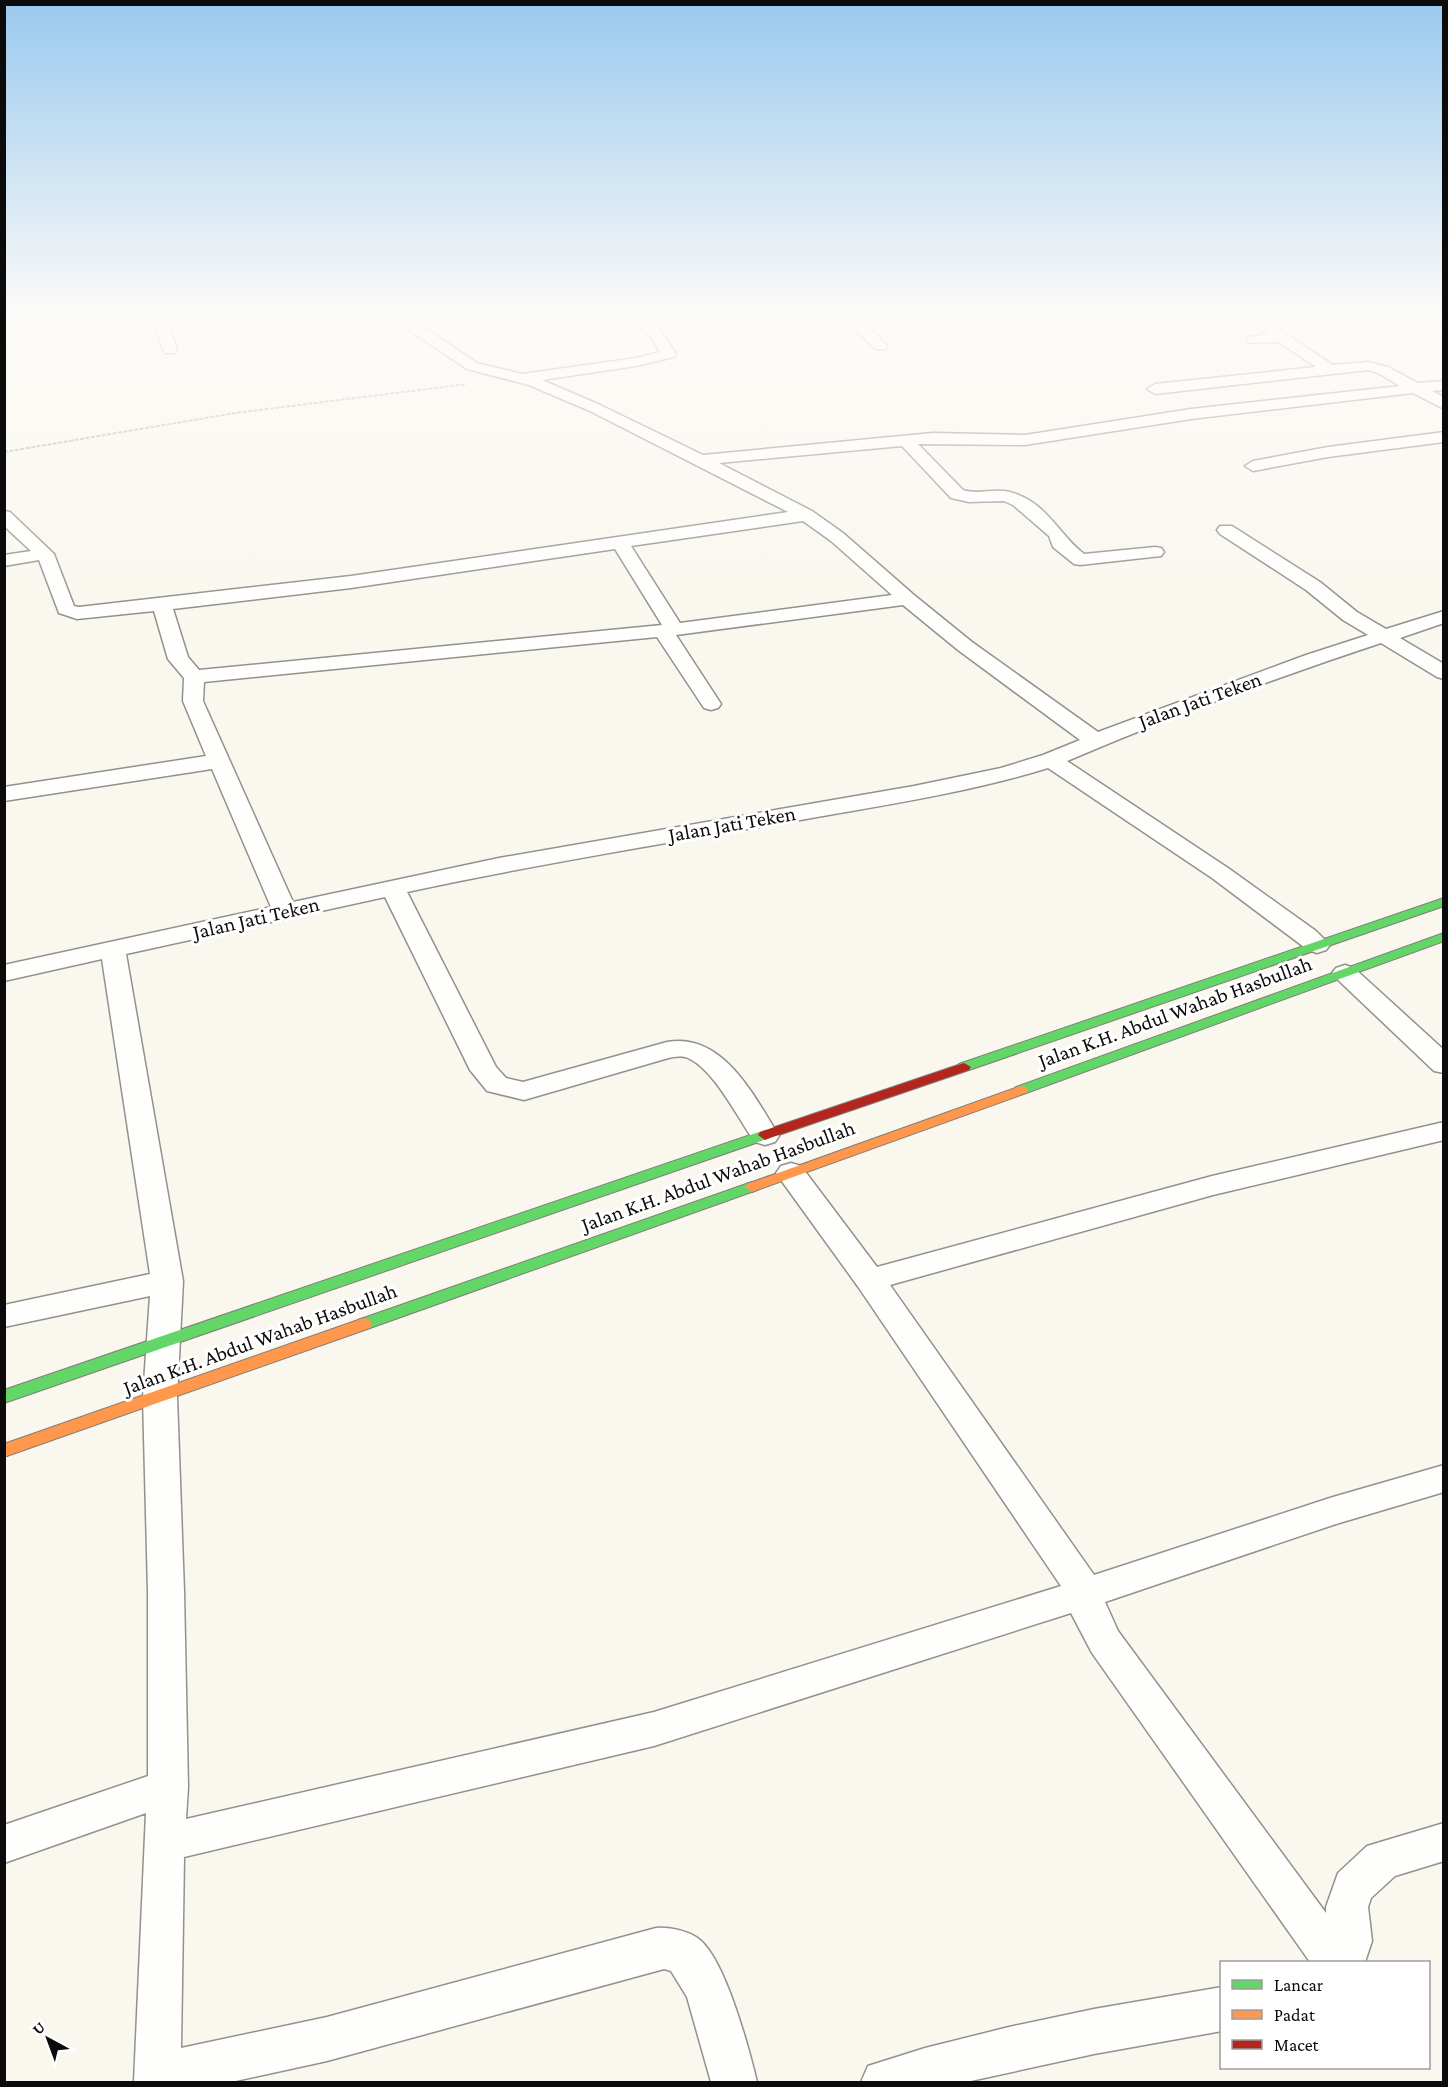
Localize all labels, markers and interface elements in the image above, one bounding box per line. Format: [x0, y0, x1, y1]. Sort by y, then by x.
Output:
street label: Jalan Jati Teken [1133, 667, 1265, 734]
street label: Jalan Jati Teken [664, 801, 798, 847]
street label: Jalan Jati Teken [189, 892, 322, 945]
street label: Jalan K.H. Abdul Wahab Hasbullah [1033, 951, 1315, 1073]
street label: Jalan K.H. Abdul Wahab Hasbullah [576, 1115, 858, 1237]
street label: Jalan K.H. Abdul Wahab Hasbullah [118, 1278, 400, 1400]
legend [1220, 1961, 1430, 2069]
text: Lancar [1274, 1975, 1324, 1995]
text: Padat [1274, 2005, 1316, 2025]
north arrow [18, 2009, 78, 2069]
text: U [29, 2018, 48, 2038]
text: Macet [1274, 2035, 1320, 2055]

